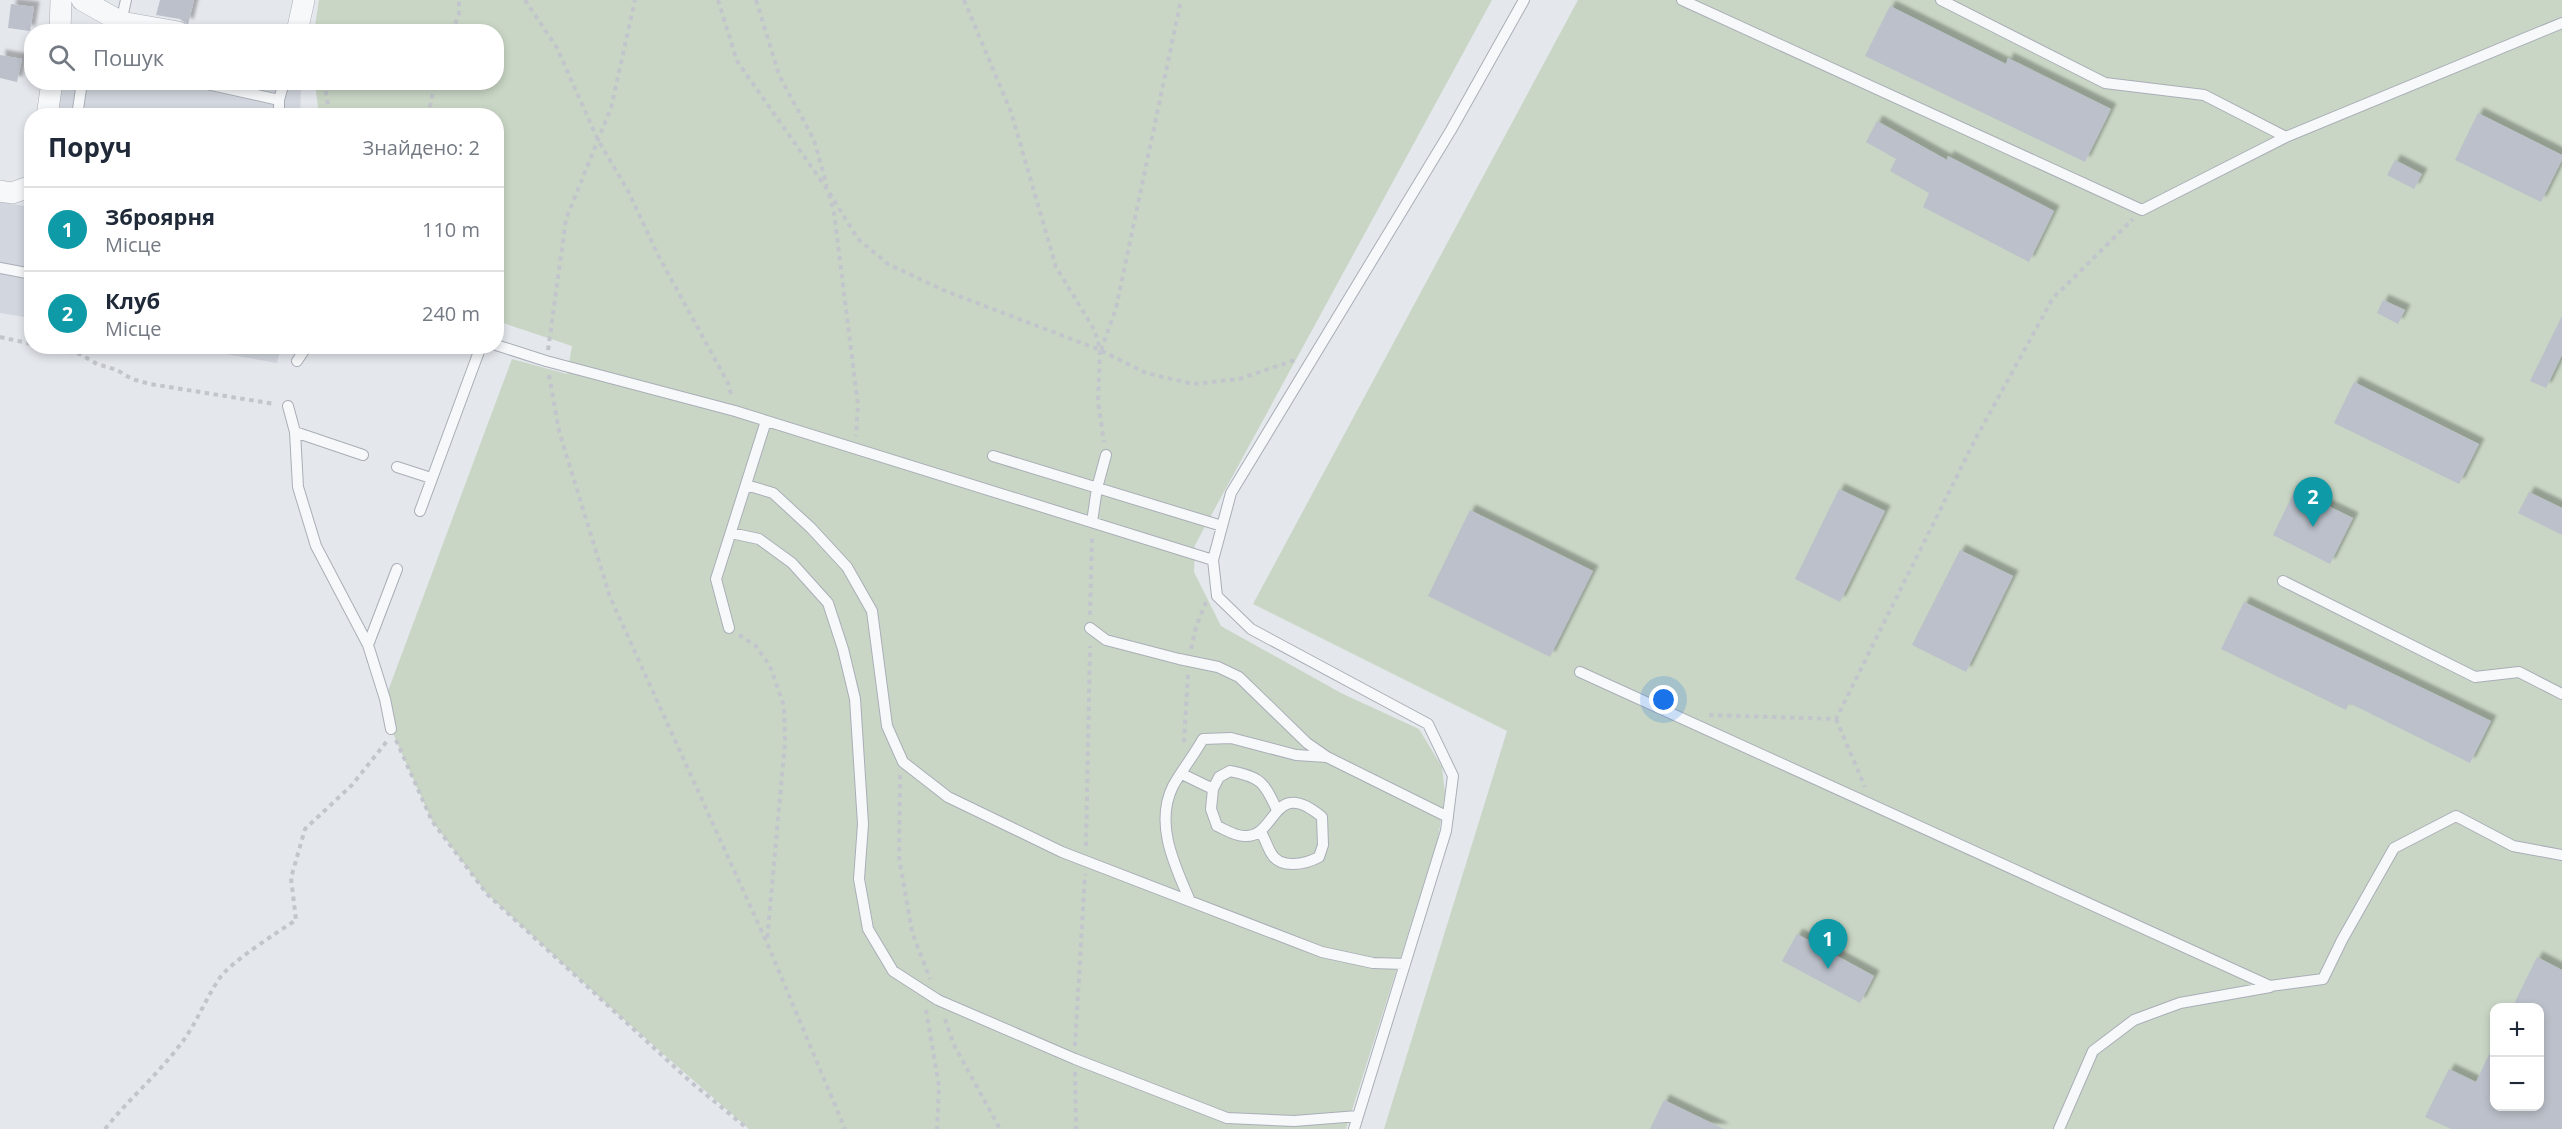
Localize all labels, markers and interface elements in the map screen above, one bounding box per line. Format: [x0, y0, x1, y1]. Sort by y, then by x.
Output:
search box [24, 24, 504, 90]
icon: search [45, 41, 78, 74]
text: Пошук [93, 42, 164, 72]
text: Поруч [48, 129, 132, 165]
text: Знайдено: 2 [363, 134, 480, 161]
text: Зброярня [105, 201, 215, 231]
text: 1 [62, 216, 73, 243]
text: 110 m [422, 216, 480, 243]
text: Місце [105, 231, 161, 258]
text: Клуб [105, 285, 160, 315]
text: 2 [62, 300, 73, 327]
text: 240 m [422, 300, 480, 327]
text: Місце [105, 315, 161, 342]
pin: 2 [2294, 478, 2332, 527]
your location [1649, 685, 1678, 714]
pin: 1 [1808, 920, 1848, 969]
map controls [2490, 1003, 2544, 1111]
button: + [2490, 1003, 2544, 1057]
button: − [2490, 1057, 2544, 1111]

